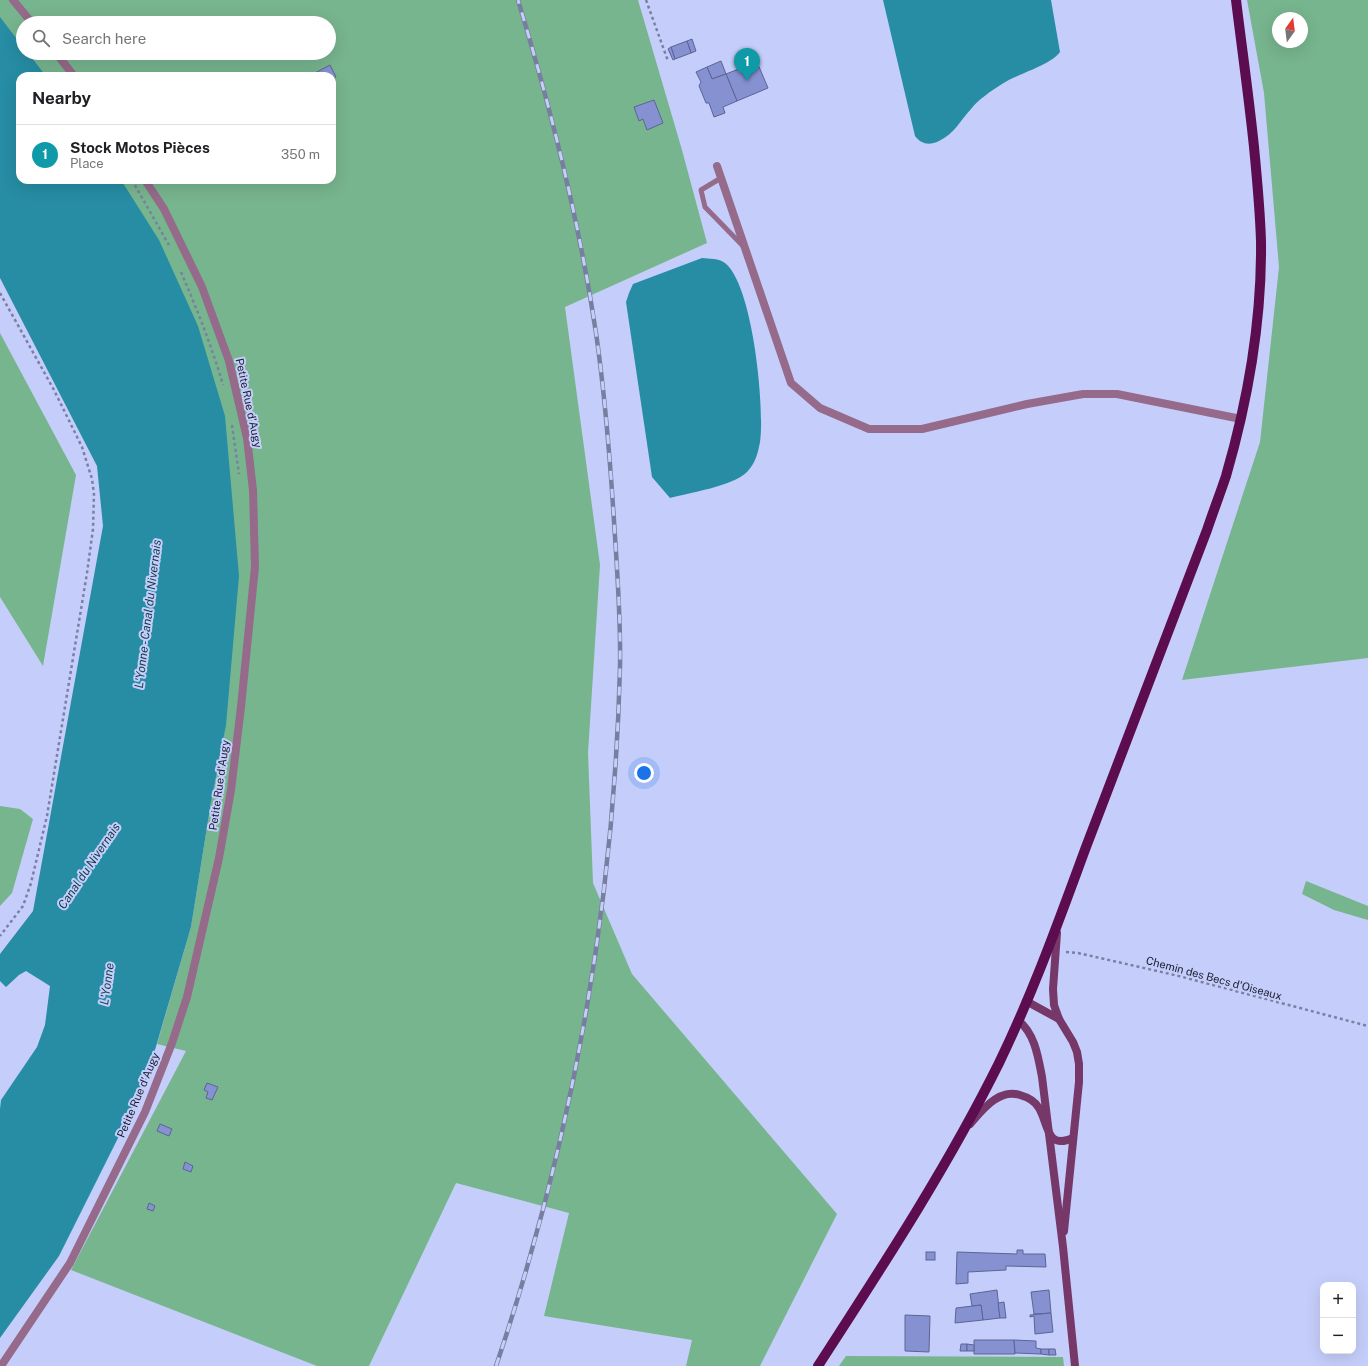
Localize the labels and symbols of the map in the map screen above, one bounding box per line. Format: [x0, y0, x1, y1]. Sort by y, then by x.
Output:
north arrow [1272, 12, 1308, 48]
pin: 1 [734, 48, 760, 81]
street label: Petite Rue d'Augy [234, 357, 264, 449]
water label: L'Yonne - Canal du Nivernais [132, 539, 164, 689]
street label: Petite Rue d'Augy [207, 739, 231, 831]
your location [634, 763, 654, 783]
water label: Canal du Nivernais [55, 820, 123, 912]
street label: Chemin des Becs d'Oiseaux [1145, 954, 1283, 1002]
water label: L'Yonne [97, 962, 117, 1006]
street label: Petite Rue d'Augy [115, 1051, 161, 1139]

